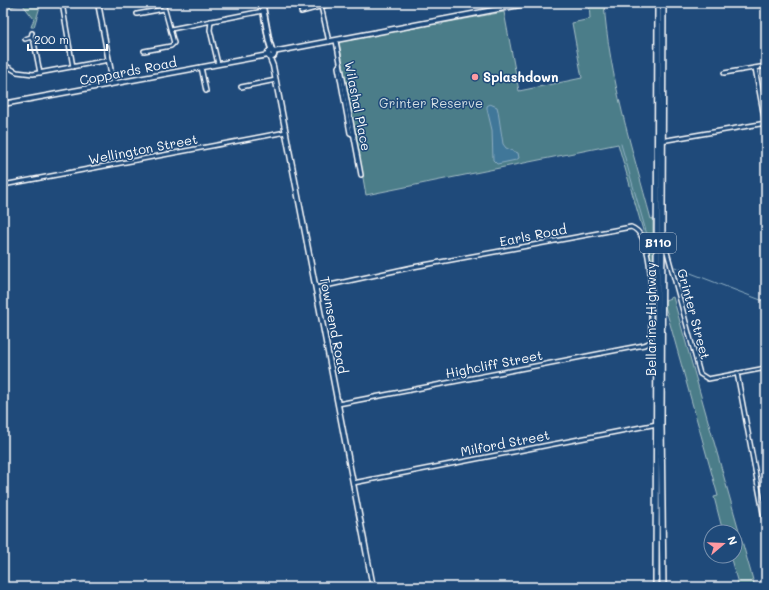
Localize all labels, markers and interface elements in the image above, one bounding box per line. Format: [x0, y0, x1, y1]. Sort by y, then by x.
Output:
scale bar [28, 26, 107, 52]
text: 200 m [34, 31, 69, 47]
street label: Coppards Road [78, 53, 178, 88]
street label: Wilashal Place [341, 60, 376, 152]
place label: Splashdown [483, 68, 559, 85]
marker: Splashdown [470, 72, 480, 82]
park label: Grinter Reserve [379, 94, 483, 111]
street label: Wellington Street [87, 130, 199, 167]
street label: Earls Road [498, 220, 568, 249]
road number: B110 [640, 233, 676, 253]
street label: Bellarine Highway [642, 262, 659, 376]
street label: Grinter Street [674, 267, 715, 361]
street label: Townsend Road [317, 275, 352, 375]
street label: Highcliff Street [444, 346, 544, 381]
street label: Milford Street [459, 425, 551, 460]
north arrow [703, 524, 743, 564]
text: N [724, 534, 741, 547]

